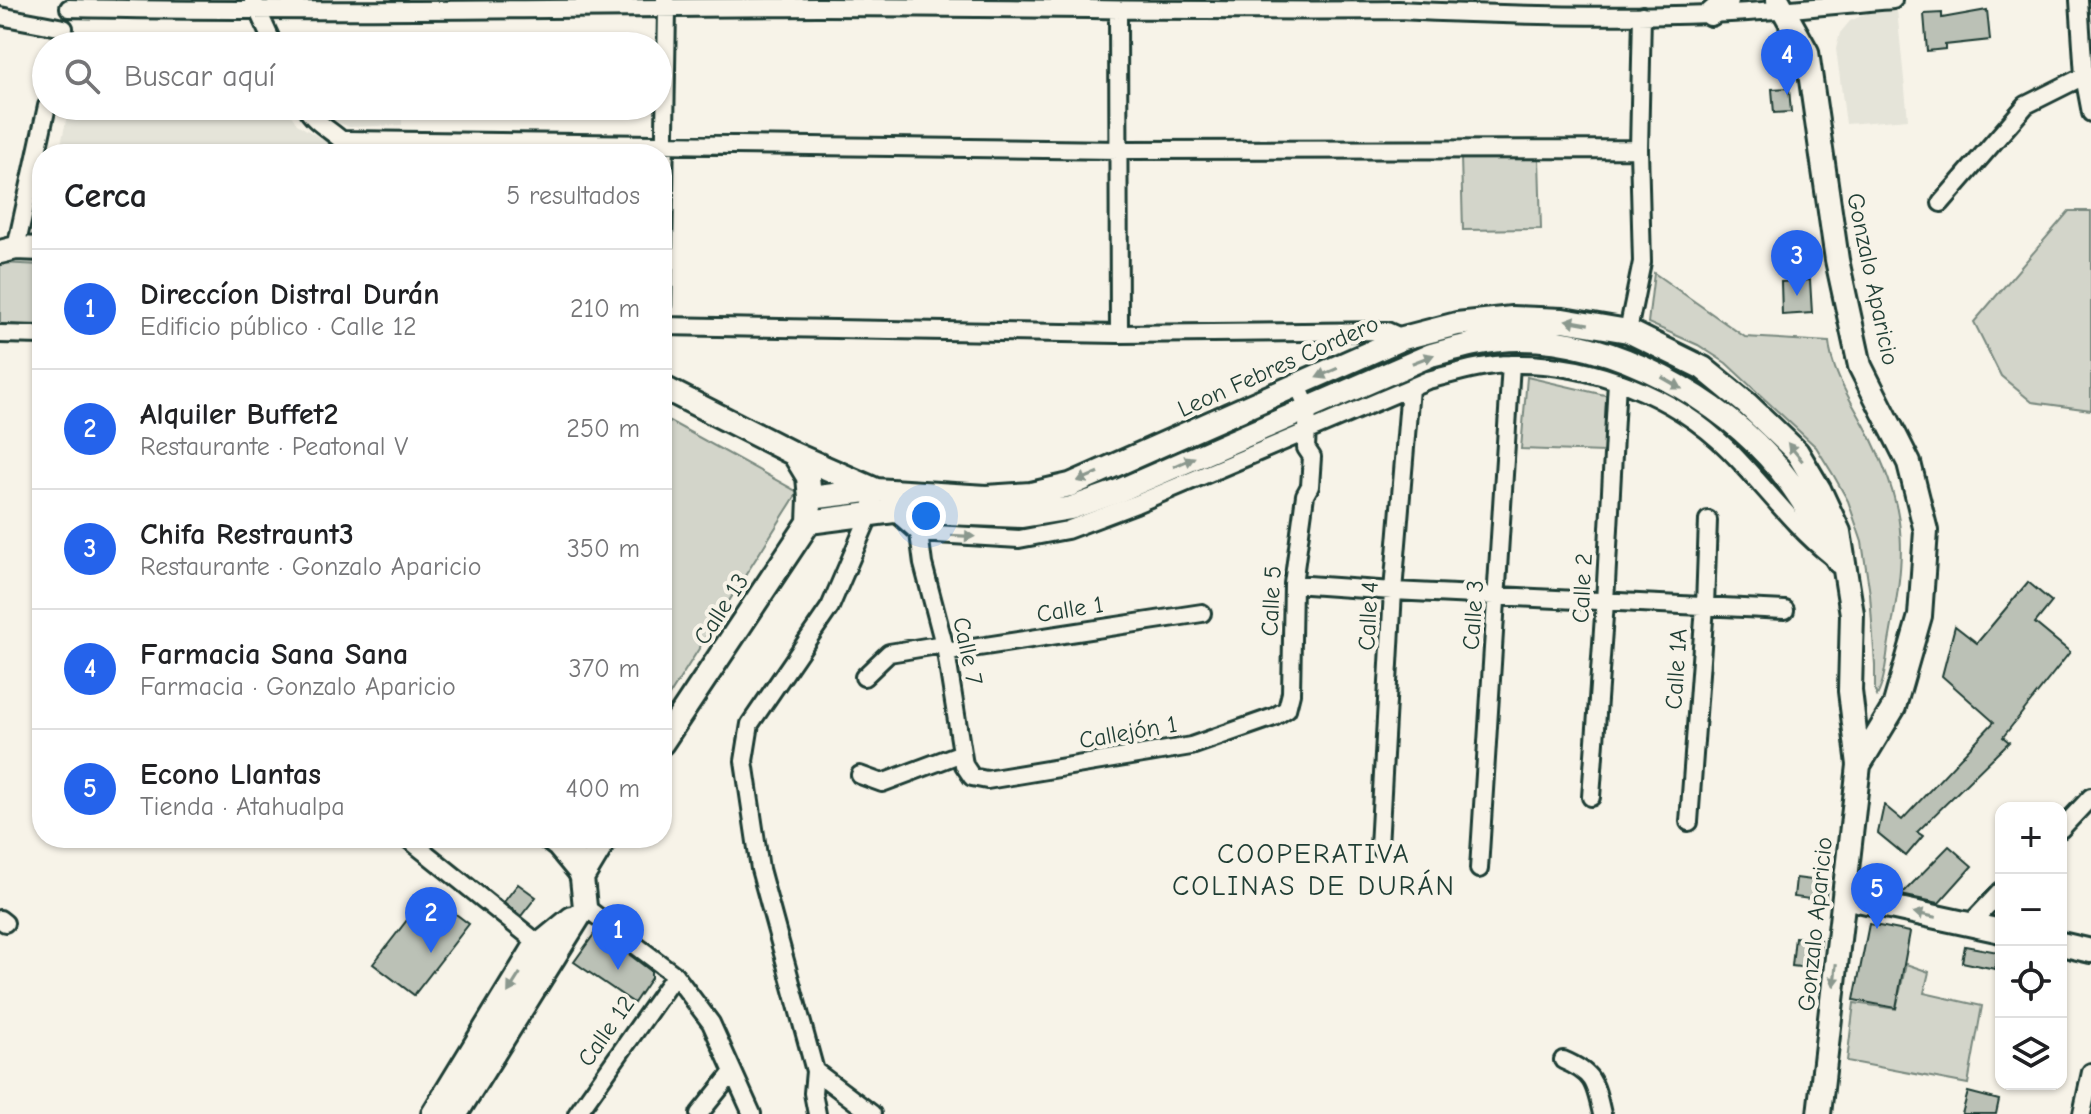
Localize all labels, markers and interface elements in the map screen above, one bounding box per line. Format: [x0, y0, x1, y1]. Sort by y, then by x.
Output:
pin: 4 [1761, 29, 1813, 95]
search box [32, 32, 672, 120]
icon: search [60, 54, 104, 98]
text: Buscar aquí [124, 59, 275, 94]
text: Cerca [64, 176, 147, 216]
text: 5 resultados [506, 181, 640, 211]
street label: Gonzalo Aparicio [1841, 190, 1905, 368]
pin: 3 [1771, 230, 1823, 296]
text: Direccíon Distral Durán [140, 277, 440, 312]
text: 1 [85, 294, 95, 324]
text: 210 m [570, 294, 640, 324]
street label: Leon Febres Cordero [1173, 309, 1383, 423]
text: Edificio público · Calle 12 [140, 312, 417, 342]
one-way arrow [1564, 316, 1589, 328]
one-way arrow [1411, 352, 1435, 365]
one-way arrow [1315, 366, 1339, 380]
one-way arrow [1661, 376, 1683, 390]
text: Alquiler Buffet2 [140, 397, 338, 432]
text: 2 [84, 414, 96, 444]
text: 250 m [566, 414, 640, 444]
text: Restaurante · Peatonal V [140, 432, 408, 462]
one-way arrow [1787, 442, 1803, 462]
one-way arrow [1173, 456, 1196, 469]
one-way arrow [1076, 471, 1100, 484]
your location [906, 496, 946, 536]
text: Chifa Restraunt3 [140, 517, 354, 552]
one-way arrow [951, 529, 976, 542]
text: 3 [84, 534, 96, 564]
text: 350 m [567, 534, 640, 564]
text: Restaurante · Gonzalo Aparicio [140, 552, 481, 582]
street label: Calle 2 [1566, 552, 1598, 624]
street label: Calle 5 [1255, 565, 1287, 637]
street label: Calle 13 [688, 568, 754, 650]
street label: Calle 3 [1457, 579, 1489, 651]
street label: Calle 4 [1352, 581, 1384, 651]
street label: Calle 1 [1035, 590, 1105, 628]
street label: Calle 7 [947, 614, 989, 688]
street label: Calle 1A [1659, 628, 1693, 710]
text: Farmacia Sana Sana [140, 637, 408, 672]
text: 4 [84, 654, 96, 684]
text: 370 m [569, 654, 640, 684]
text: Farmacia · Gonzalo Aparicio [140, 672, 456, 702]
street label: Callejón 1 [1077, 710, 1179, 754]
text: Econo Llantas [140, 757, 321, 792]
text: 5 [83, 774, 97, 804]
text: 400 m [566, 774, 640, 804]
text: Tienda · Atahualpa [140, 792, 345, 822]
map controls [1995, 802, 2067, 1090]
button: + [1995, 802, 2067, 874]
street label: Gonzalo Aparicio [1792, 835, 1838, 1013]
district label: COOPERATIVA COLINAS DE DURÁN [1172, 838, 1456, 902]
pin: 5 [1851, 863, 1903, 929]
button: − [1995, 874, 2067, 946]
pin: 2 [405, 887, 457, 953]
pin: 1 [592, 904, 644, 970]
one-way arrow [1912, 908, 1937, 921]
button: locate [1995, 946, 2067, 1018]
one-way arrow [1829, 963, 1842, 988]
one-way arrow [507, 972, 521, 994]
street label: Calle 12 [572, 990, 640, 1072]
button: layers [1995, 1018, 2067, 1090]

